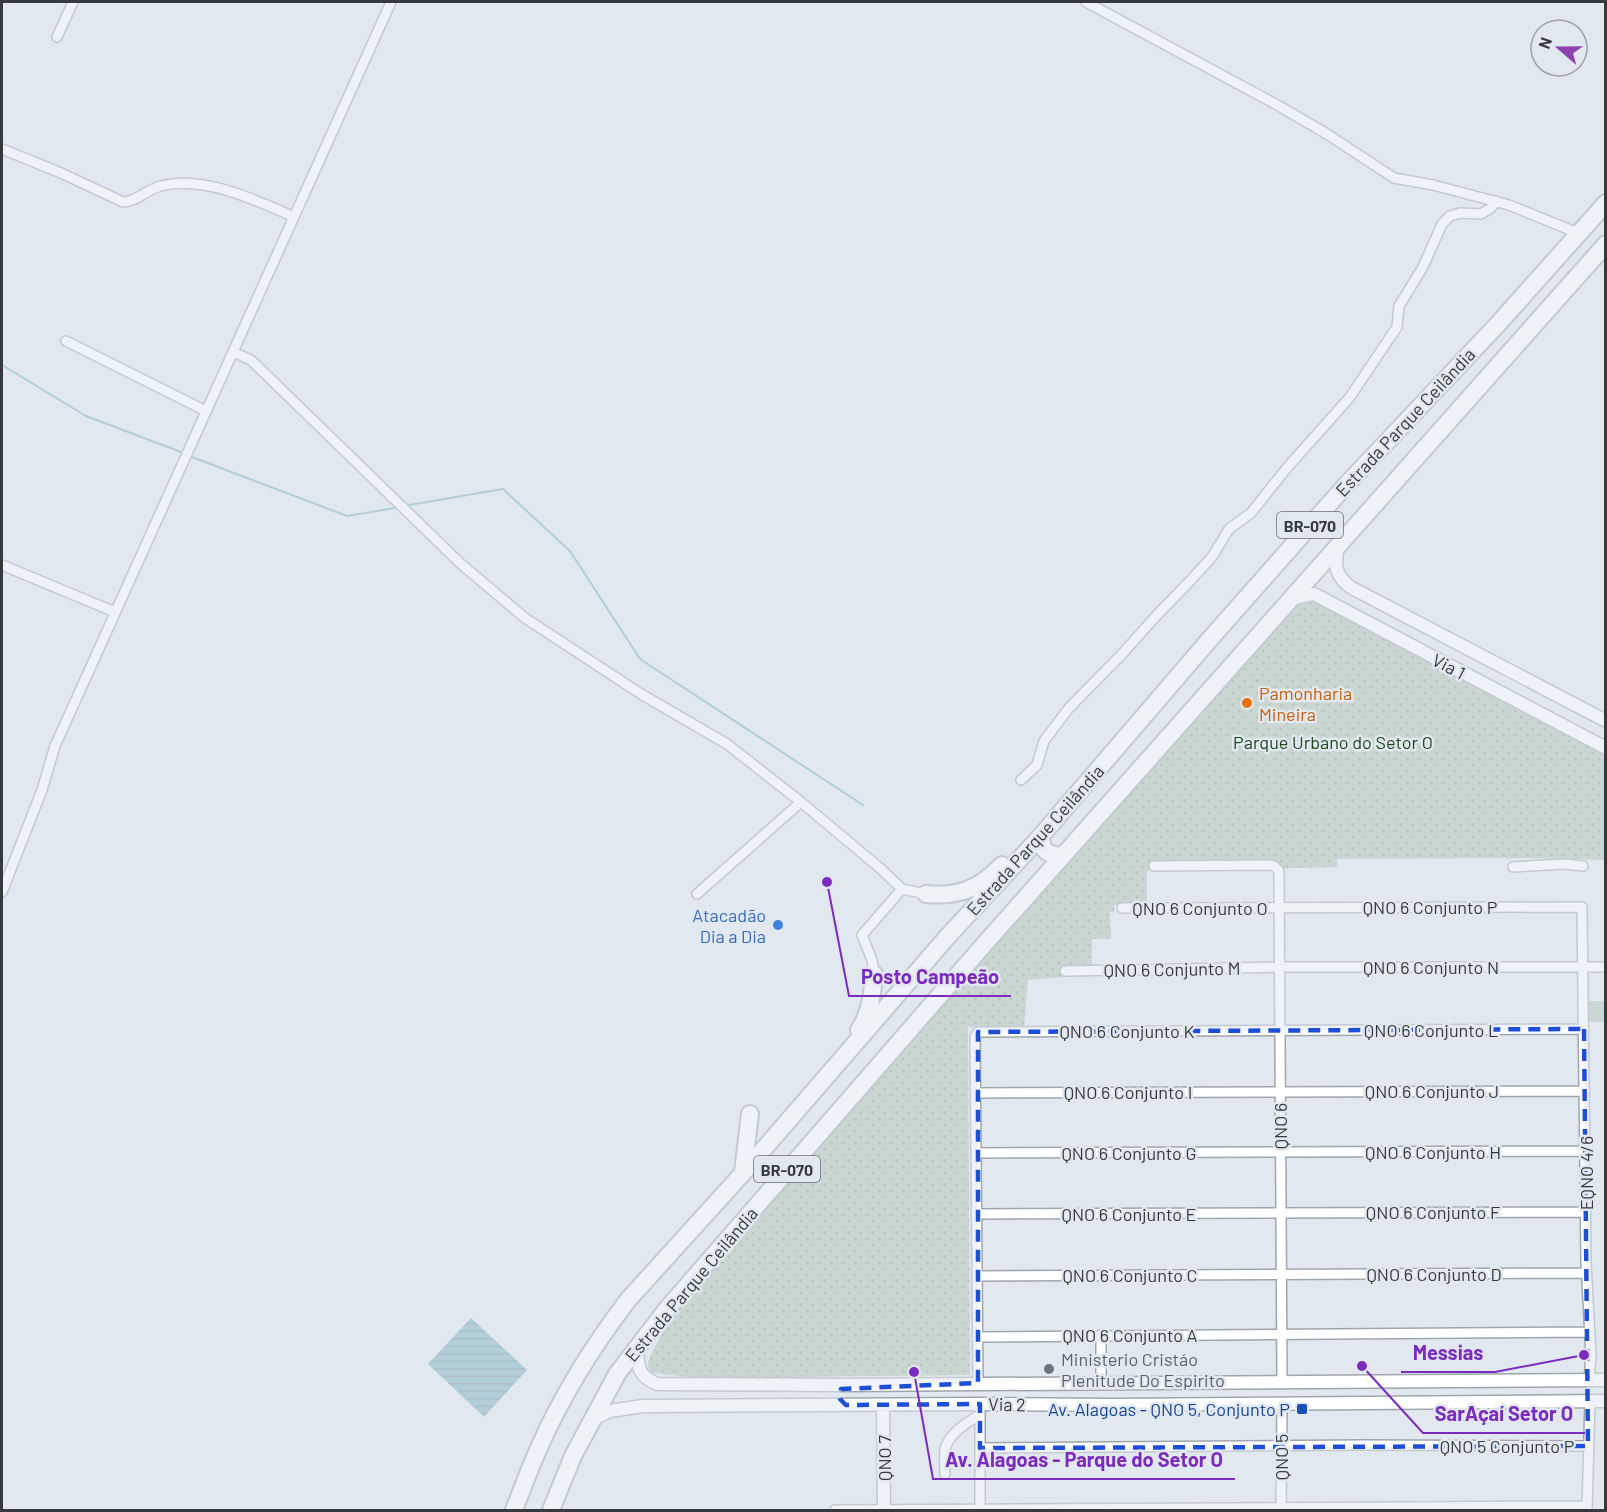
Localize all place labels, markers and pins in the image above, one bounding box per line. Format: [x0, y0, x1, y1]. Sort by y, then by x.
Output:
place label: Pamonharia Mineira [1259, 682, 1352, 725]
marker: Pamonharia Mineira [1240, 696, 1254, 710]
place label: Atacadão Dia a Dia [692, 904, 766, 947]
marker: Atacadão Dia a Dia [771, 918, 785, 932]
callout: Posto Campeão [849, 958, 1011, 996]
callout: Messias [1401, 1334, 1495, 1372]
place label: Ministerio Cristáo Plenitude Do Espirito [1061, 1348, 1225, 1391]
marker: Ministerio Cristáo Plenitude Do Espirito [1042, 1362, 1056, 1376]
callout: SarAçaí Setor O [1423, 1395, 1585, 1433]
place label: Av. Alagoas - QNO 5, Conjunto P [1048, 1398, 1290, 1420]
marker: Av. Alagoas - QNO 5, Conjunto P [1295, 1402, 1309, 1416]
callout: Av. Alagoas - Parque do Setor O [933, 1441, 1235, 1479]

